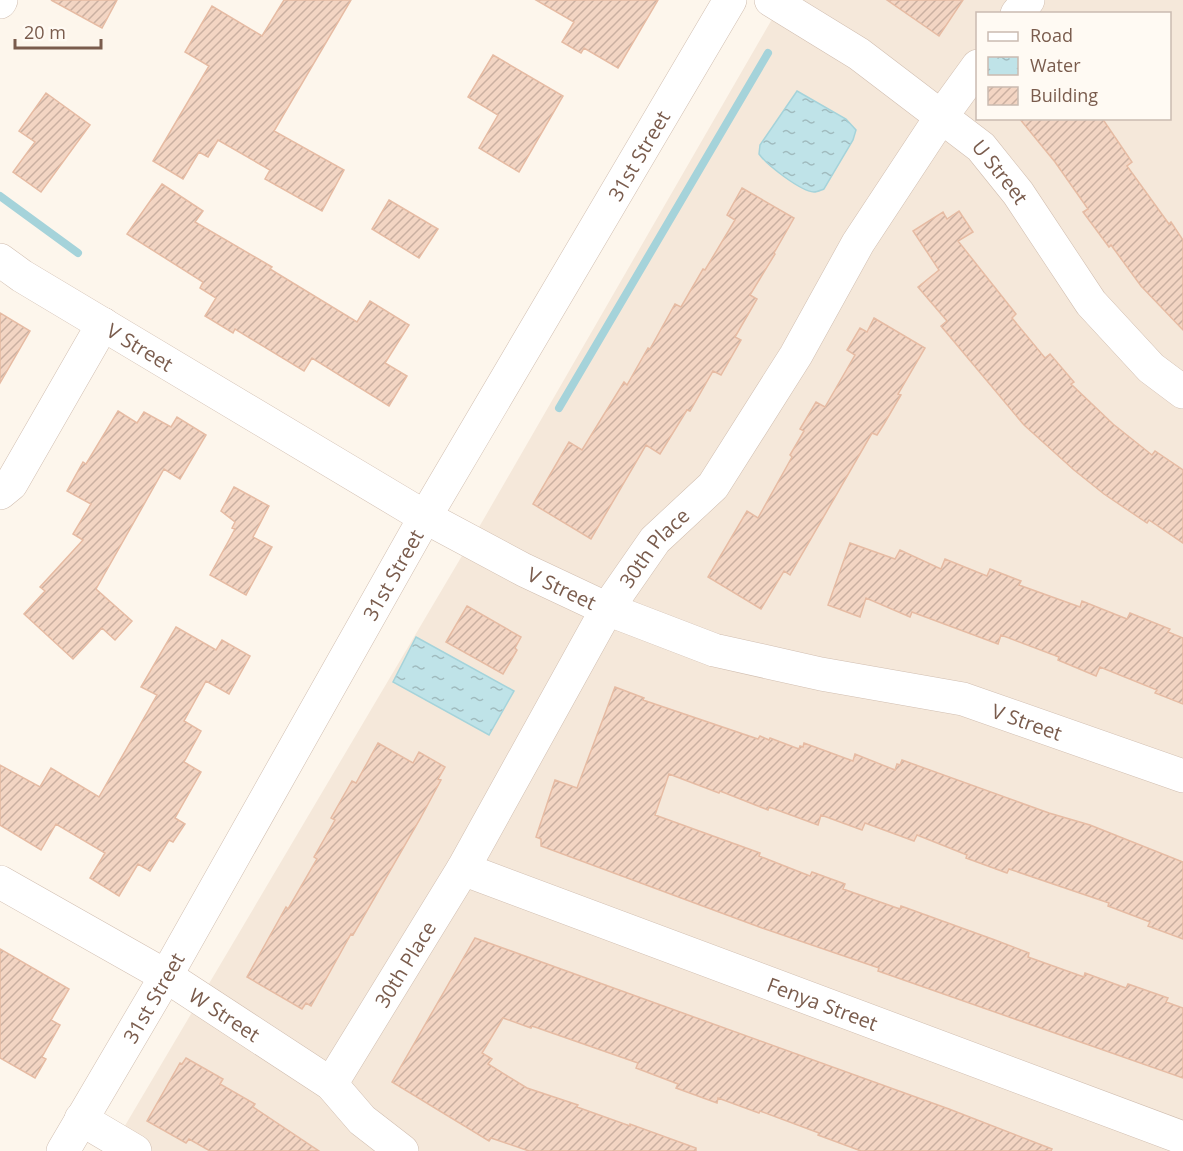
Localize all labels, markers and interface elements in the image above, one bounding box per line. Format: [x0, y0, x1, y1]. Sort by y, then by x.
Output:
scale bar [15, 12, 100, 50]
legend [976, 12, 1171, 120]
text: 20 m [24, 20, 66, 44]
text: Road [1030, 23, 1073, 47]
text: Water [1030, 53, 1081, 77]
text: Building [1030, 83, 1098, 107]
street label: 31st Street [601, 105, 676, 206]
street label: U Street [966, 133, 1035, 209]
street label: V Street [102, 316, 179, 377]
street label: 30th Place [613, 502, 695, 593]
street label: 31st Street [356, 524, 429, 625]
street label: V Street [523, 560, 601, 616]
street label: V Street [988, 697, 1066, 746]
street label: 30th Place [368, 916, 442, 1012]
street label: 31st Street [116, 947, 190, 1048]
street label: Fenya Street [764, 970, 882, 1036]
street label: W Street [184, 981, 265, 1048]

